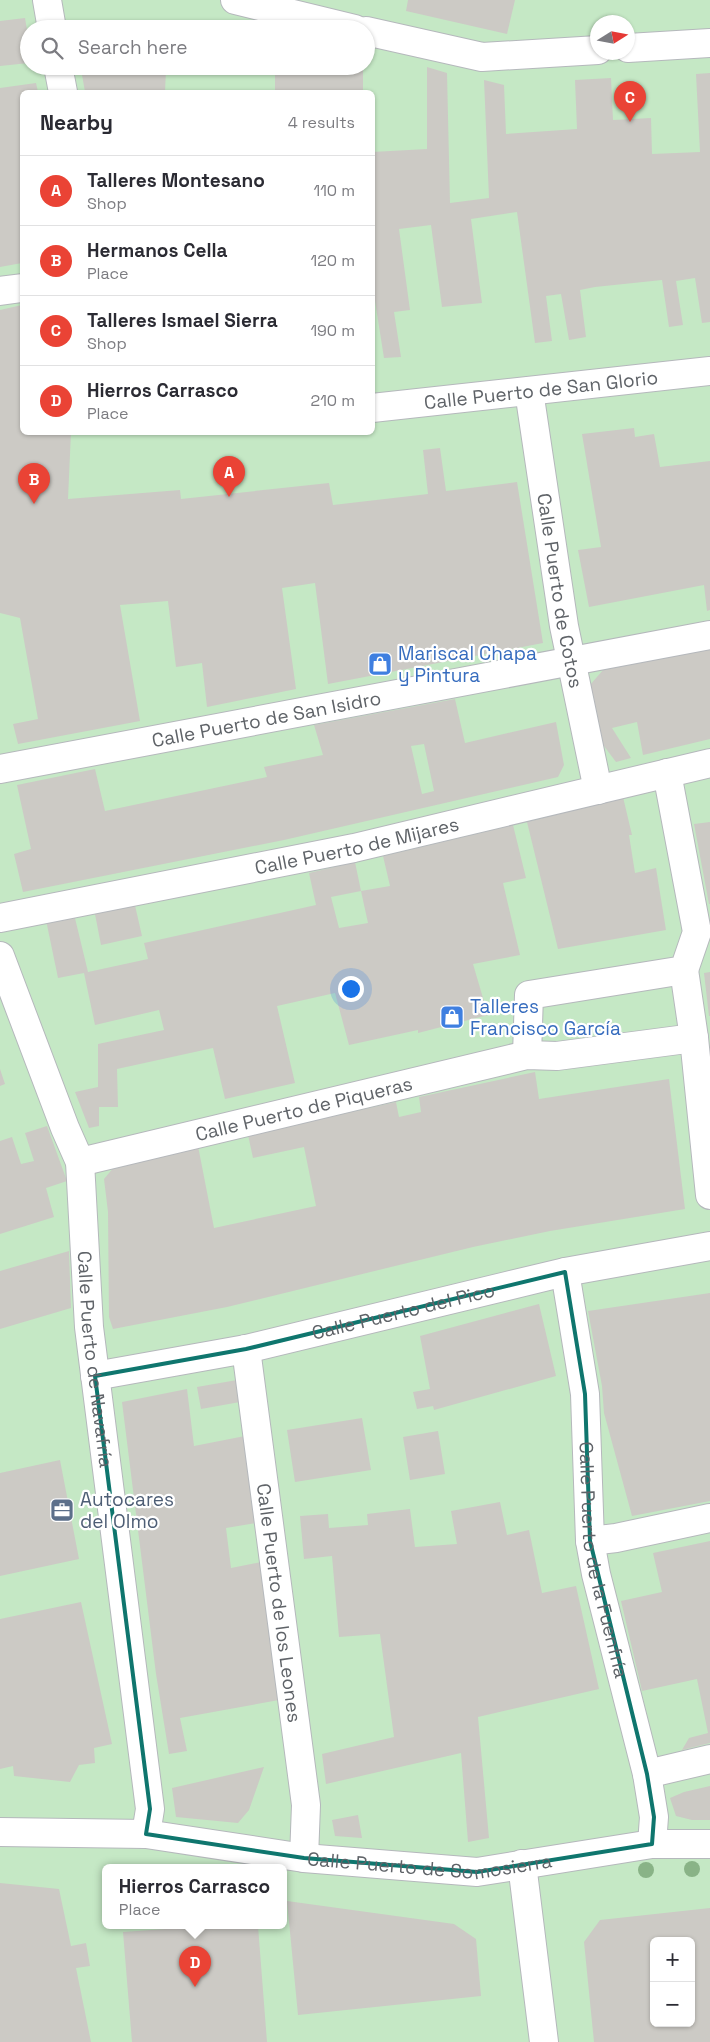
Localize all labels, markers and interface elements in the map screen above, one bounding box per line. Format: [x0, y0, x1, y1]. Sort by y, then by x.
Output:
north arrow [590, 15, 635, 60]
search box [20, 20, 375, 75]
icon: search [38, 34, 66, 62]
text: Search here [78, 35, 188, 60]
pin: C [614, 81, 646, 122]
text: Nearby [40, 109, 113, 136]
text: 4 results [288, 112, 355, 133]
text: Talleres Montesano [87, 168, 265, 193]
text: A [51, 180, 61, 201]
text: 110 m [313, 180, 355, 201]
text: Shop [87, 193, 127, 214]
text: Hermanos Cella [87, 238, 228, 263]
text: B [51, 250, 61, 271]
text: 120 m [311, 250, 355, 271]
text: Place [87, 263, 129, 284]
text: Talleres Ismael Sierra [87, 308, 278, 333]
text: C [51, 320, 61, 341]
text: 190 m [310, 320, 355, 341]
text: Shop [87, 333, 127, 354]
street label: Calle Puerto de San Glorio [423, 364, 659, 415]
text: Hierros Carrasco [87, 378, 238, 403]
text: D [51, 390, 61, 411]
text: 210 m [311, 390, 355, 411]
text: Place [87, 403, 129, 424]
pin: A [213, 456, 245, 497]
pin: B [18, 463, 50, 504]
street label: Calle Puerto de Cotos [532, 491, 589, 690]
place label: Mariscal Chapa y Pintura [398, 641, 537, 688]
shop icon: Mariscal Chapa y Pintura [367, 651, 393, 677]
street label: Calle Puerto de San Isidro [150, 685, 383, 753]
street label: Calle Puerto de Mijares [252, 811, 461, 880]
your location [338, 976, 364, 1002]
place label: Talleres Francisco García [470, 994, 621, 1041]
shop icon: Talleres Francisco García [439, 1004, 465, 1030]
street label: Calle Puerto de Piqueras [193, 1070, 415, 1147]
street label: Calle Puerto de Navafría [72, 1250, 119, 1469]
street label: Calle Puerto del Pico [309, 1277, 497, 1345]
street label: Calle Puerto de la Fuenfría [574, 1441, 634, 1680]
street label: Calle Puerto de los Leones [251, 1482, 308, 1724]
place label: Autocares del Olmo [80, 1487, 174, 1534]
office icon: Autocares del Olmo [49, 1497, 75, 1523]
street label: Calle Puerto de Somosierra [306, 1846, 554, 1885]
popup [102, 1864, 287, 1929]
text: Hierros Carrasco [119, 1874, 270, 1899]
text: Place [119, 1899, 160, 1920]
map controls [650, 1937, 695, 2027]
button: + [650, 1937, 695, 1982]
pin: D [179, 1946, 211, 1987]
button: − [650, 1982, 695, 2027]

